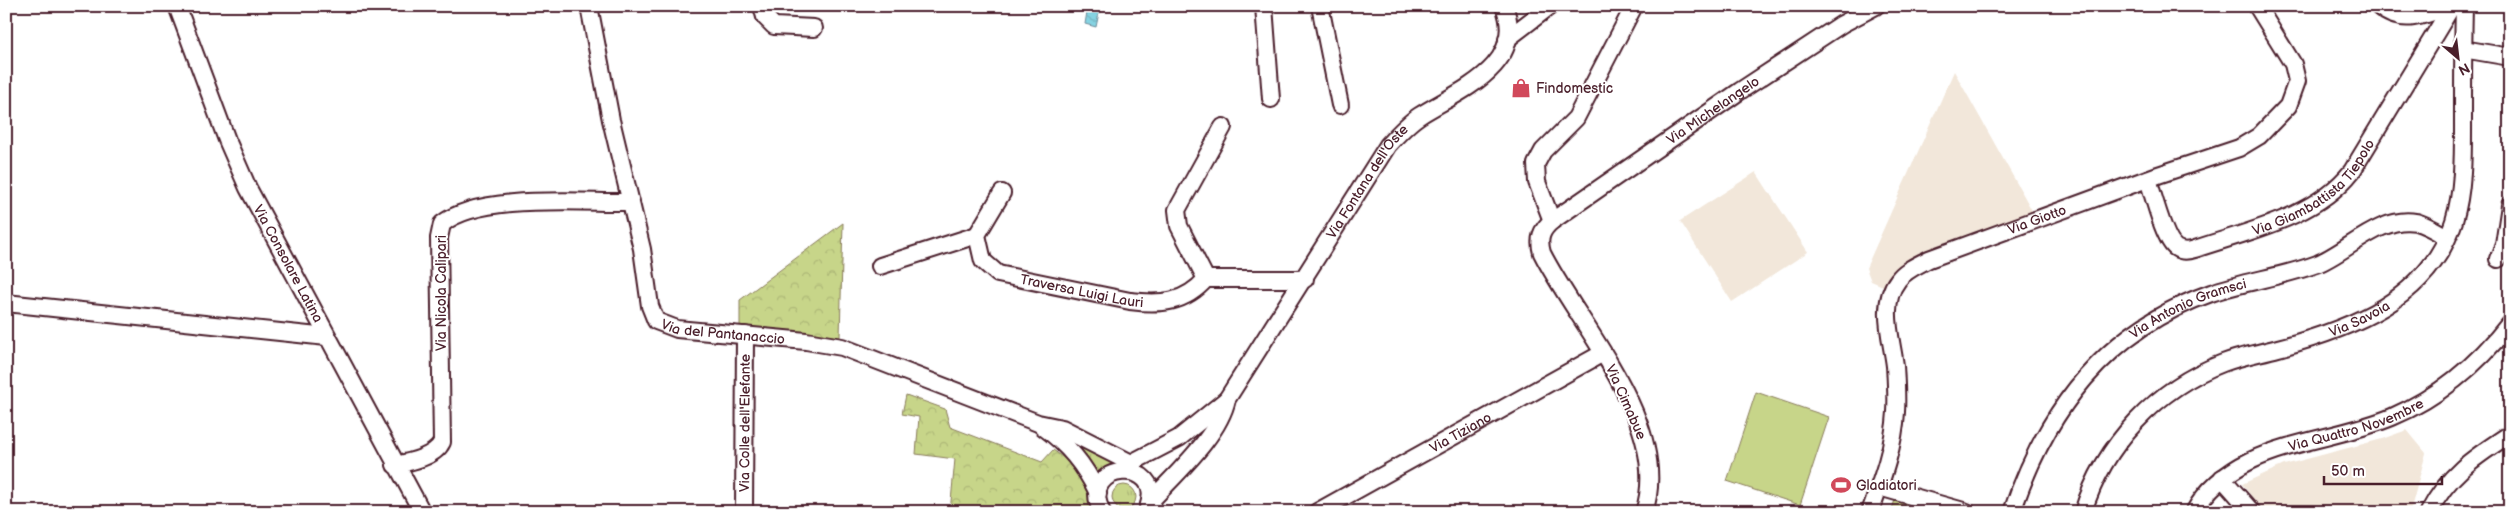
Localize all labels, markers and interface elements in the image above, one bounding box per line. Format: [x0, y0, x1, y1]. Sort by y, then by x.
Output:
north arrow [2434, 32, 2484, 82]
text: N [2455, 59, 2473, 79]
street label: Via Michelangelo [1663, 72, 1762, 148]
shop icon: Findomestic [1510, 77, 1532, 99]
place label: Findomestic [1536, 80, 1613, 97]
street label: Via Fontana dell'Oste [1322, 121, 1411, 242]
street label: Via Giambattista Tiepolo [2250, 136, 2378, 239]
street label: Via Giotto [2005, 201, 2069, 238]
street label: Via Consolare Latina [250, 202, 327, 325]
street label: Via Nicola Calipari [433, 235, 450, 351]
street label: Traversa Luigi Lauri [1019, 270, 1144, 311]
street label: Via Antonio Gramsci [2126, 275, 2248, 342]
street label: Via Savoia [2326, 297, 2393, 340]
street label: Via del Pantanaccio [659, 315, 786, 348]
street label: Via Colle dell'Elefante [736, 354, 753, 492]
street label: Via Cimabue [1602, 362, 1650, 442]
street label: Via Quattro Novembre [2286, 394, 2426, 455]
street label: Via Tiziano [1426, 408, 1494, 456]
scale bar [2324, 453, 2441, 485]
text: 50 m [2331, 462, 2365, 481]
sports icon: Gladiatori [1830, 474, 1852, 496]
place label: Gladiatori [1856, 477, 1917, 494]

